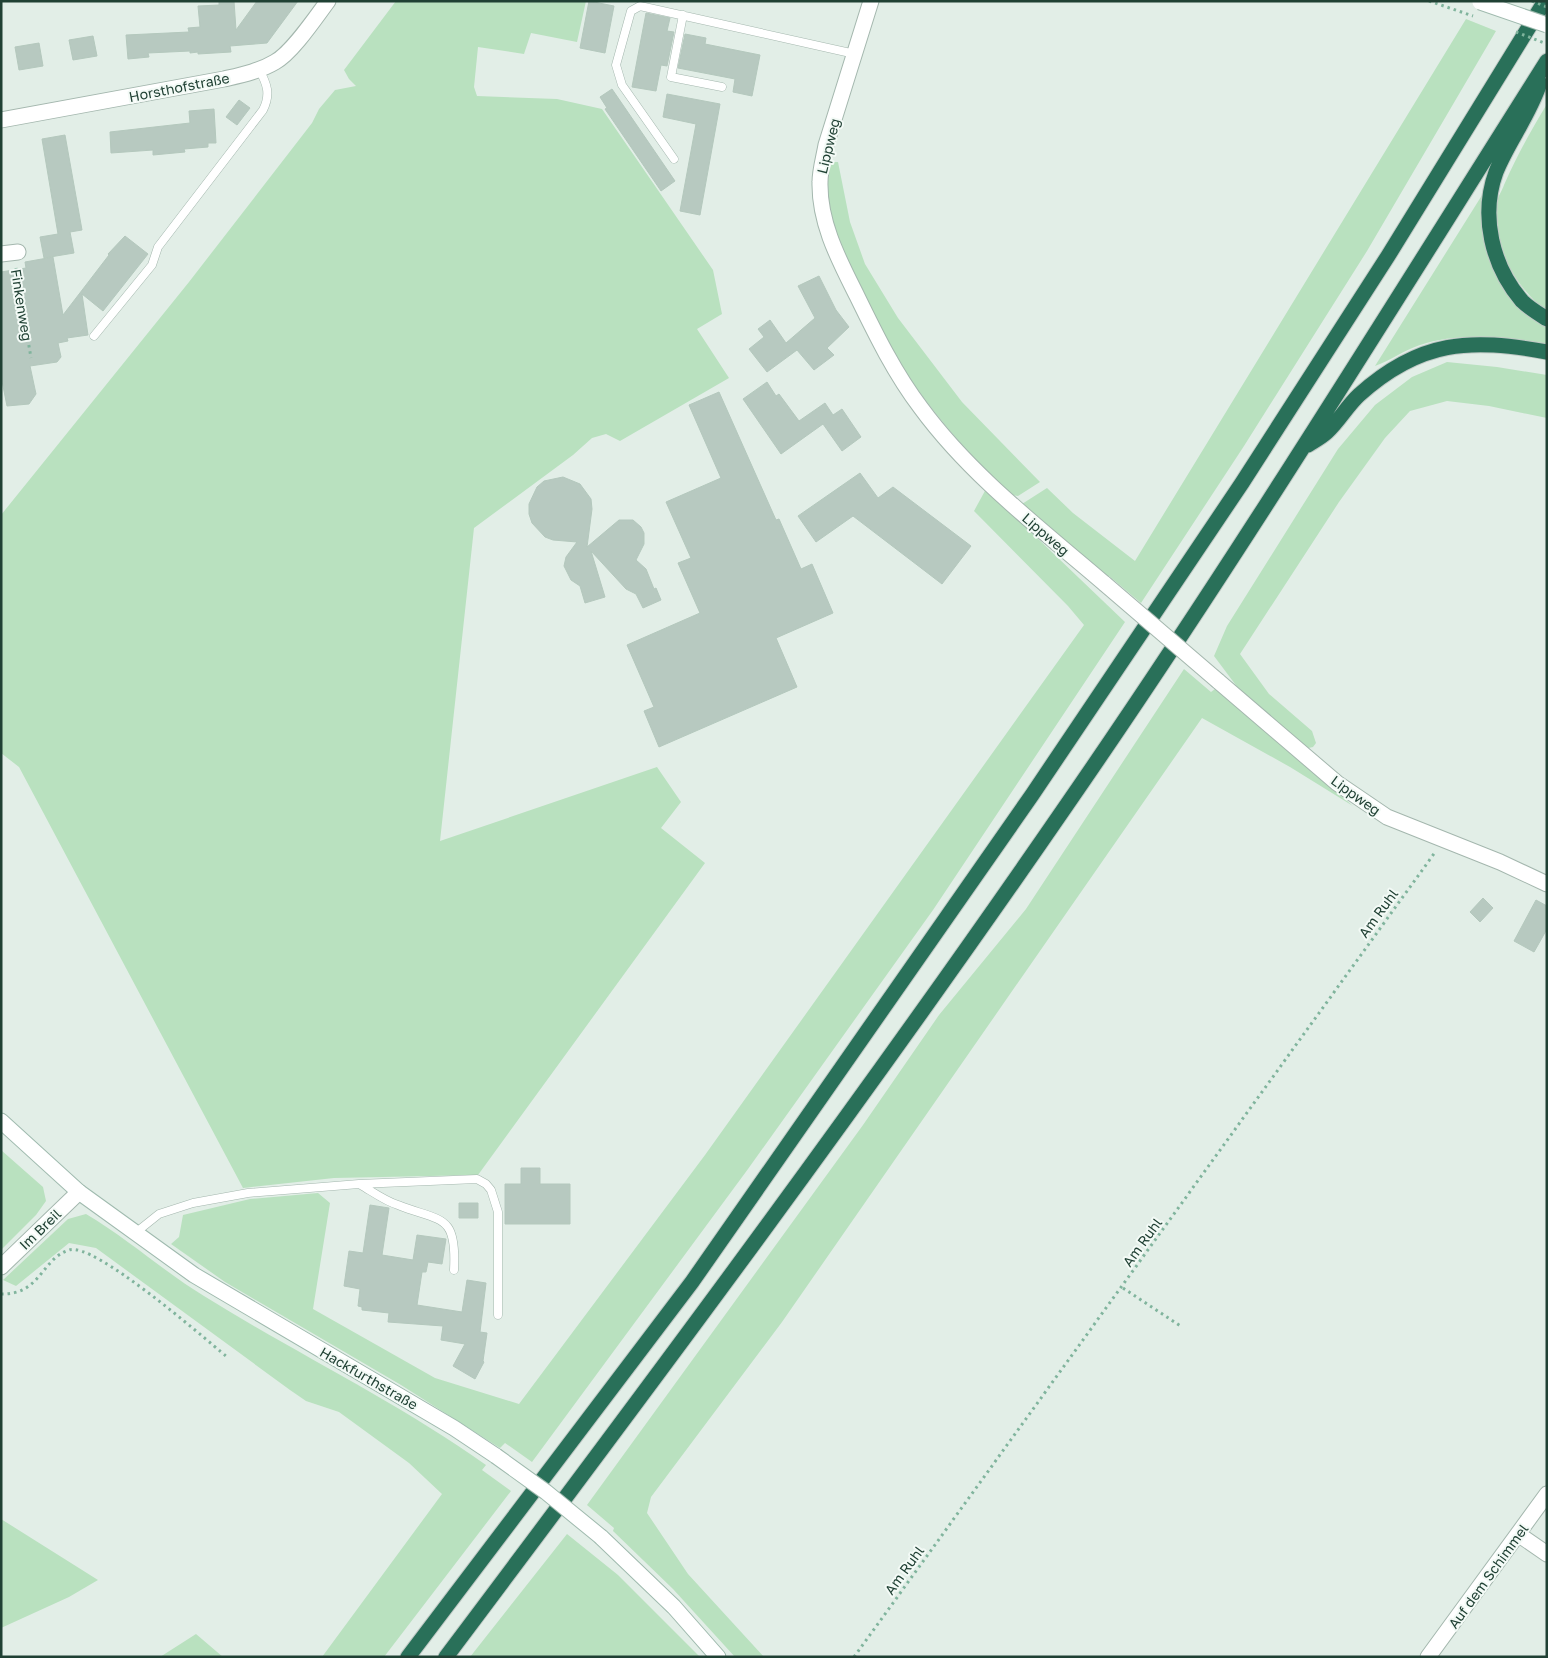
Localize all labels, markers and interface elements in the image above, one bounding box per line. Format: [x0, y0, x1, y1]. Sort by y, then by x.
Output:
street label: Horsthofstraße [127, 69, 231, 105]
street label: Lippweg [813, 116, 843, 176]
street label: Finkenweg [8, 268, 36, 342]
street label: Lippweg [1019, 509, 1073, 559]
street label: Lippweg [1328, 771, 1384, 819]
street label: Am Ruhl [1355, 885, 1401, 941]
street label: Im Breil [16, 1205, 64, 1253]
street label: Am Ruhl [1119, 1214, 1165, 1270]
street label: Hackfurthstraße [317, 1343, 421, 1413]
street label: Auf dem Schimmel [1444, 1520, 1532, 1632]
street label: Am Ruhl [881, 1542, 927, 1598]

